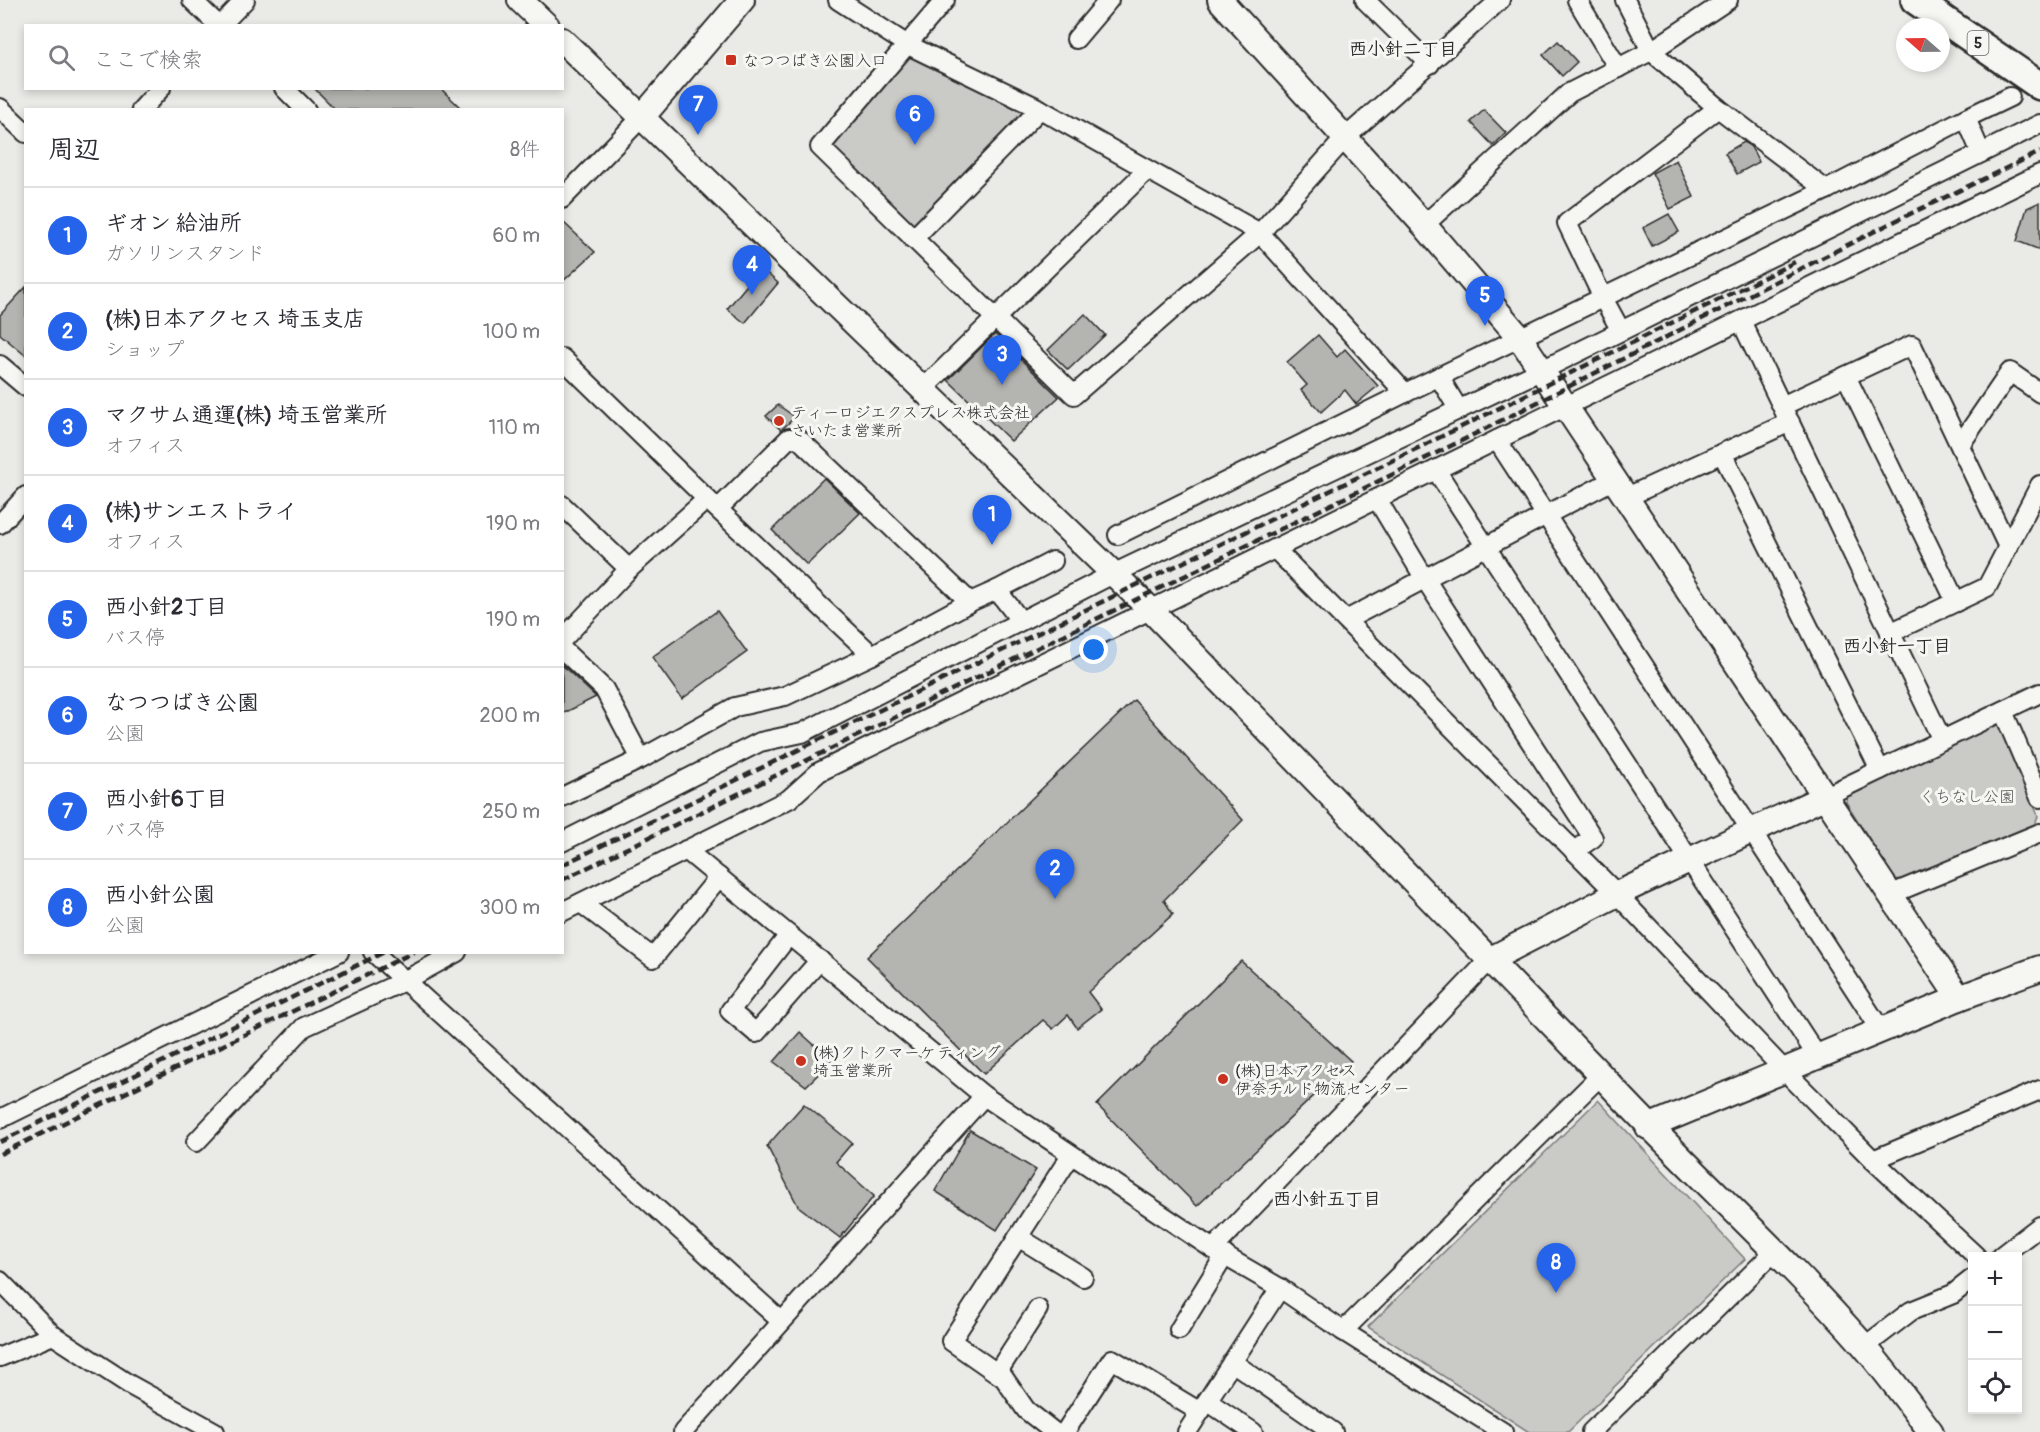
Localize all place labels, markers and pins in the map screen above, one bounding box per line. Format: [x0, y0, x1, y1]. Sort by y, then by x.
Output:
place label: なつつばき公園入口 [743, 51, 887, 71]
marker: なつつばき公園入口 [724, 53, 738, 67]
pin: 7 [678, 86, 718, 135]
pin: 6 [896, 96, 934, 145]
pin: 4 [732, 246, 771, 295]
pin: 5 [1466, 276, 1504, 326]
pin: 3 [982, 336, 1022, 385]
place label: ティーロジエクスプレス株式会社 さいたま営業所 [791, 403, 1030, 441]
marker: ティーロジエクスプレス株式会社 さいたま営業所 [772, 414, 786, 428]
pin: 1 [972, 496, 1012, 545]
pin: 2 [1036, 850, 1074, 899]
place label: (株)クトクマーケティング 埼玉営業所 [813, 1043, 1001, 1081]
marker: (株)クトクマーケティング 埼玉営業所 [794, 1054, 808, 1068]
place label: (株)日本アクセス 伊奈チルド物流センター [1235, 1061, 1409, 1099]
marker: (株)日本アクセス 伊奈チルド物流センター [1216, 1072, 1230, 1086]
pin: 8 [1536, 1244, 1576, 1293]

